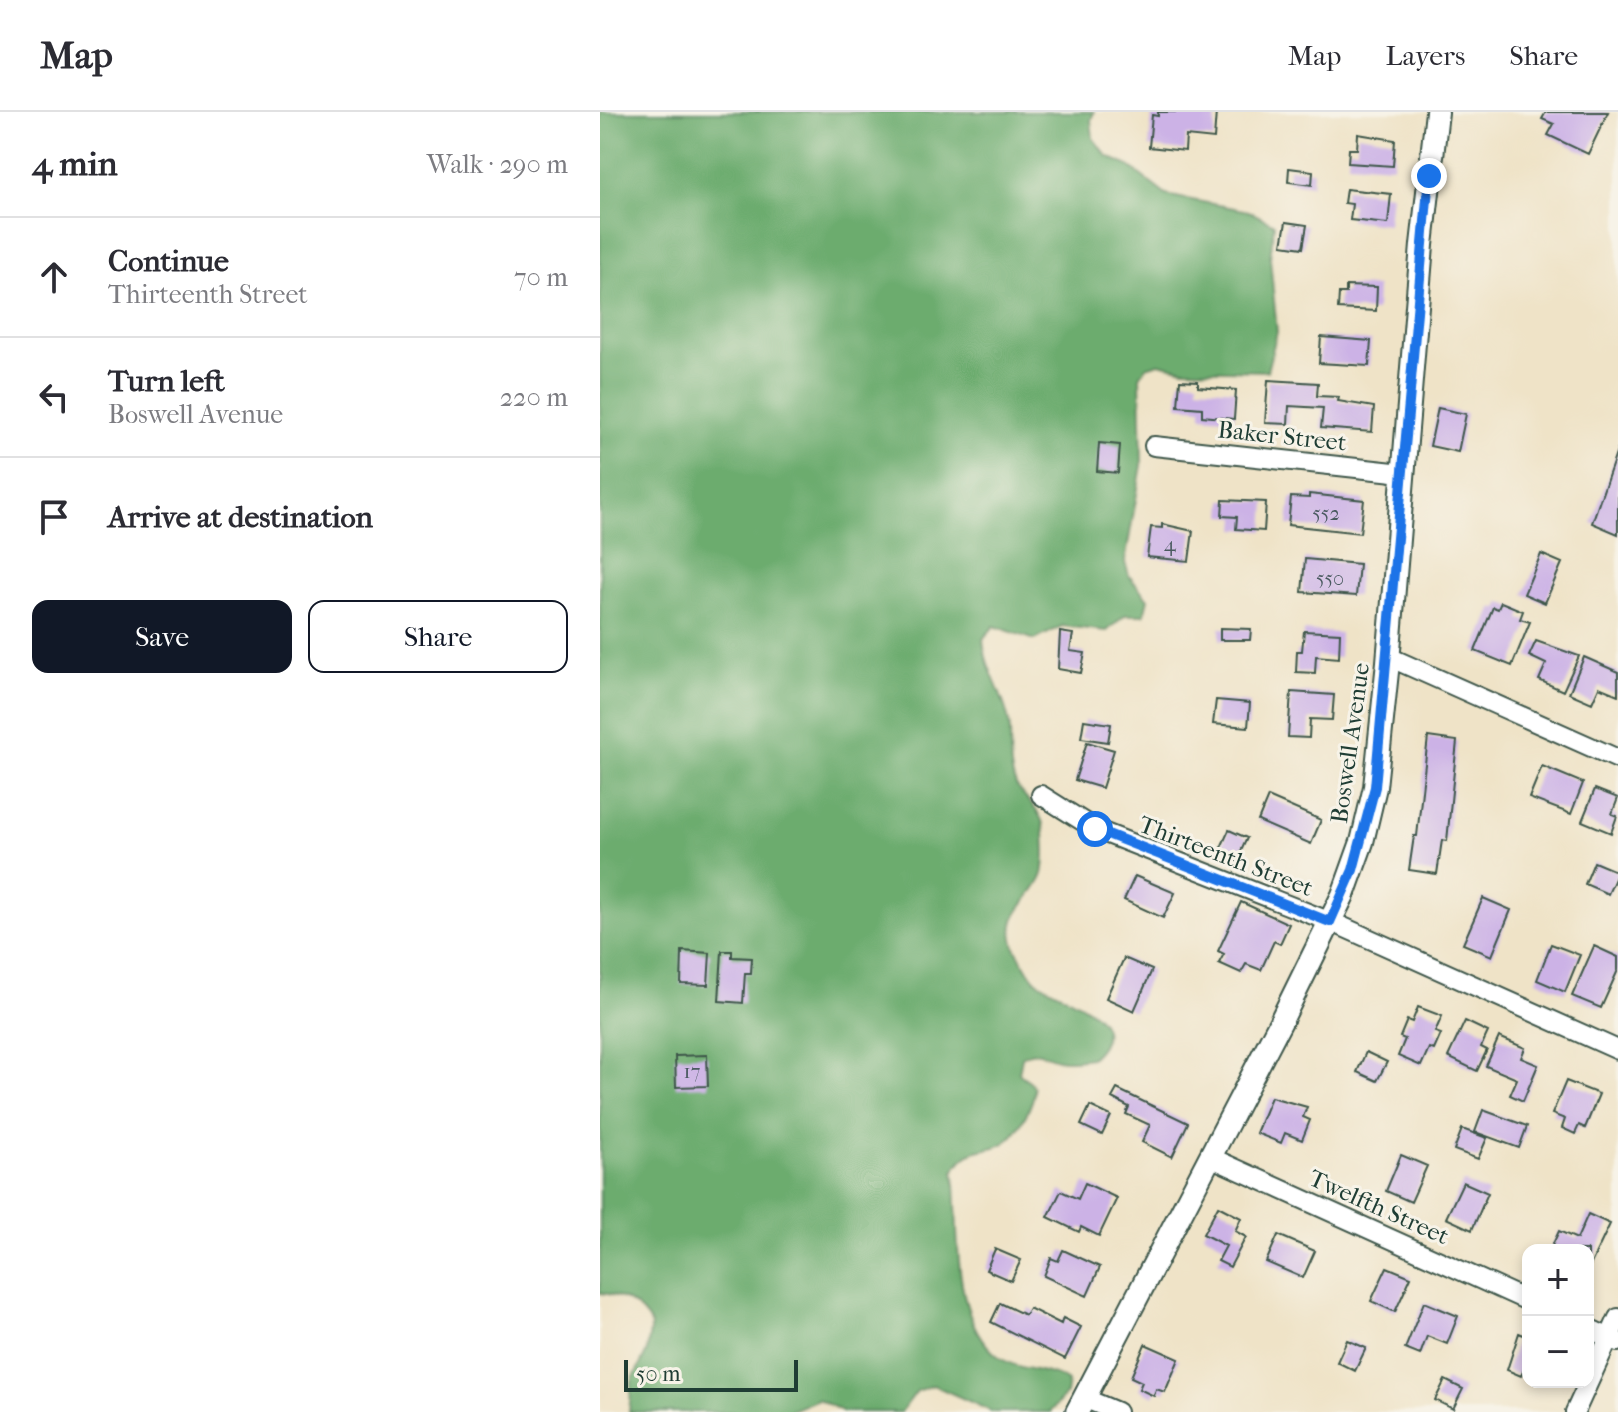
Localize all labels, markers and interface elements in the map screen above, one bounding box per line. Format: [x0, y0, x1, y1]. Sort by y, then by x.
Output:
text: Map [40, 33, 113, 78]
text: Map [1288, 39, 1341, 72]
text: Layers [1385, 39, 1465, 72]
text: Share [1509, 39, 1578, 72]
text: 4 min [32, 144, 117, 184]
text: Walk · 290 m [427, 149, 568, 180]
route end [1411, 158, 1447, 194]
text: Continue [108, 244, 229, 279]
icon: ahead [32, 255, 76, 299]
text: 70 m [514, 262, 568, 293]
text: Thirteenth Street [108, 279, 308, 310]
text: Turn left [108, 364, 225, 399]
icon: left [32, 375, 76, 419]
text: 220 m [500, 382, 568, 413]
text: Boswell Avenue [108, 399, 283, 430]
street label: Baker Street [1216, 415, 1348, 457]
icon: arrive [32, 495, 76, 539]
text: Arrive at destination [108, 500, 373, 535]
house number: 552 [1312, 502, 1340, 525]
house number: 4 [1164, 533, 1177, 556]
house number: 550 [1316, 567, 1344, 590]
button: Save [32, 600, 292, 673]
button: Share [308, 600, 568, 673]
street label: Boswell Avenue [1325, 661, 1375, 825]
street label: Thirteenth Street [1135, 810, 1317, 902]
route start [1077, 811, 1113, 847]
house number: 17 [684, 1060, 701, 1083]
street label: Twelfth Street [1305, 1164, 1454, 1250]
map controls [1522, 1244, 1594, 1388]
button: + [1522, 1244, 1594, 1316]
button: − [1522, 1316, 1594, 1388]
scale bar [624, 1356, 798, 1392]
text: 50 m [636, 1361, 681, 1387]

